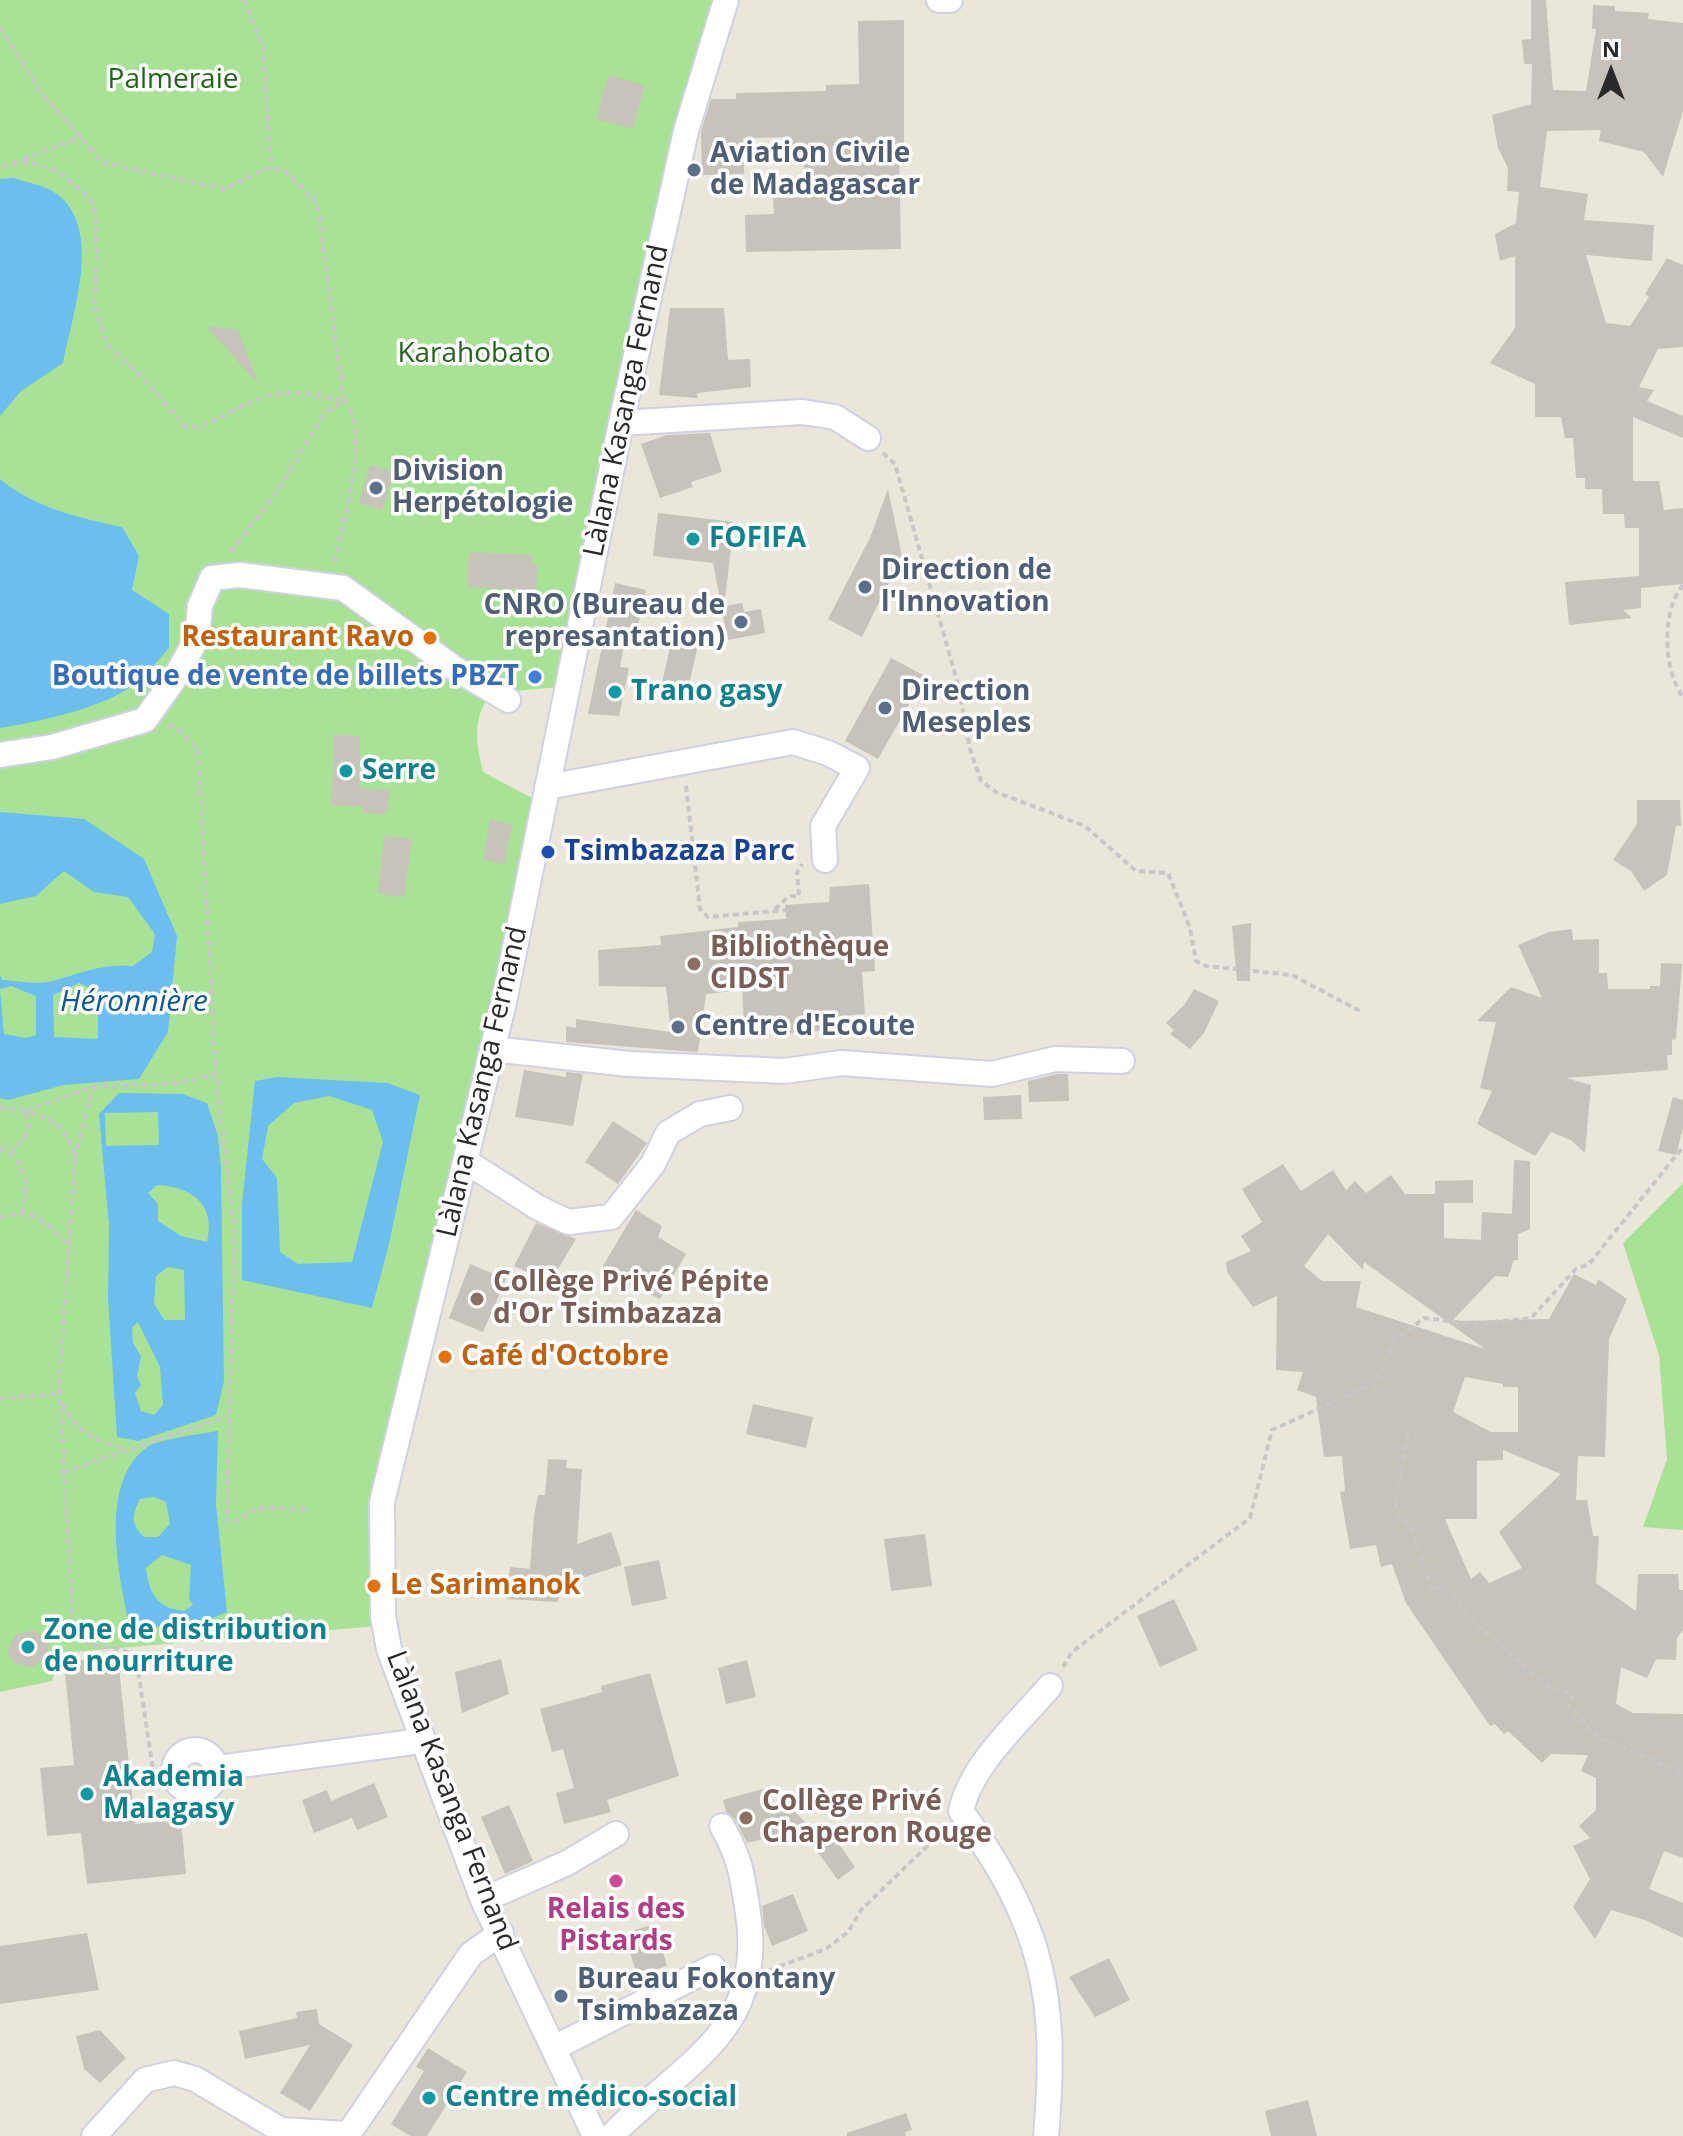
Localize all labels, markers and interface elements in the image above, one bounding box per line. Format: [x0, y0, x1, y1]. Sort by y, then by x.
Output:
north arrow [1571, 32, 1651, 112]
text: N [1602, 33, 1620, 63]
park label: Palmeraie [108, 63, 238, 97]
place label: Aviation Civile de Madagascar [710, 137, 920, 203]
marker: Aviation Civile de Madagascar [685, 161, 703, 179]
street label: Làlana Kasanga Fernand [577, 242, 677, 560]
park label: Karahobato [397, 337, 551, 371]
place label: Division Herpétologie [392, 455, 573, 521]
marker: Division Herpétologie [367, 479, 385, 497]
place label: FOFIFA [709, 522, 806, 556]
marker: FOFIFA [684, 530, 702, 548]
place label: Direction de l'Innovation [881, 554, 1052, 620]
marker: Direction de l'Innovation [856, 578, 874, 596]
place label: CNRO (Bureau de represantation) [484, 589, 725, 655]
marker: CNRO (Bureau de represantation) [732, 613, 750, 631]
place label: Restaurant Ravo [181, 621, 414, 655]
marker: Restaurant Ravo [421, 629, 439, 647]
place label: Boutique de vente de billets PBZT [52, 660, 519, 694]
marker: Boutique de vente de billets PBZT [526, 668, 544, 686]
place label: Trano gasy [631, 675, 782, 709]
place label: Direction Meseples [901, 675, 1031, 741]
marker: Trano gasy [606, 683, 624, 701]
marker: Direction Meseples [876, 699, 894, 717]
place label: Serre [362, 754, 436, 788]
marker: Serre [337, 762, 355, 780]
place label: Tsimbazaza Parc [564, 835, 795, 869]
marker: Tsimbazaza Parc [539, 843, 557, 861]
street label: Làlana Kasanga Fernand [431, 923, 535, 1241]
place label: Bibliothèque CIDST [710, 931, 889, 997]
marker: Bibliothèque CIDST [685, 955, 703, 973]
water label: Héronnière [60, 984, 208, 1020]
place label: Centre d'Ecoute [694, 1010, 915, 1044]
marker: Centre d'Ecoute [669, 1018, 687, 1036]
place label: Collège Privé Pépite d'Or Tsimbazaza [493, 1266, 769, 1332]
marker: Collège Privé Pépite d'Or Tsimbazaza [468, 1290, 486, 1308]
place label: Café d'Octobre [461, 1340, 669, 1374]
marker: Café d'Octobre [436, 1348, 454, 1366]
place label: Le Sarimanok [390, 1569, 581, 1603]
marker: Le Sarimanok [365, 1577, 383, 1595]
place label: Zone de distribution de nourriture [44, 1614, 327, 1680]
marker: Zone de distribution de nourriture [19, 1638, 37, 1656]
street label: Làlana Kasanga Fernand [378, 1646, 524, 1956]
place label: Akademia Malagasy [103, 1761, 244, 1827]
marker: Akademia Malagasy [78, 1785, 96, 1803]
place label: Collège Privé Chaperon Rouge [762, 1785, 992, 1851]
marker: Collège Privé Chaperon Rouge [737, 1809, 755, 1827]
marker: Relais des Pistards [607, 1872, 625, 1890]
place label: Relais des Pistards [547, 1893, 685, 1959]
place label: Bureau Fokontany Tsimbazaza [577, 1963, 835, 2029]
marker: Bureau Fokontany Tsimbazaza [552, 1987, 570, 2005]
place label: Centre médico-social [445, 2081, 737, 2115]
marker: Centre médico-social [420, 2089, 438, 2107]

